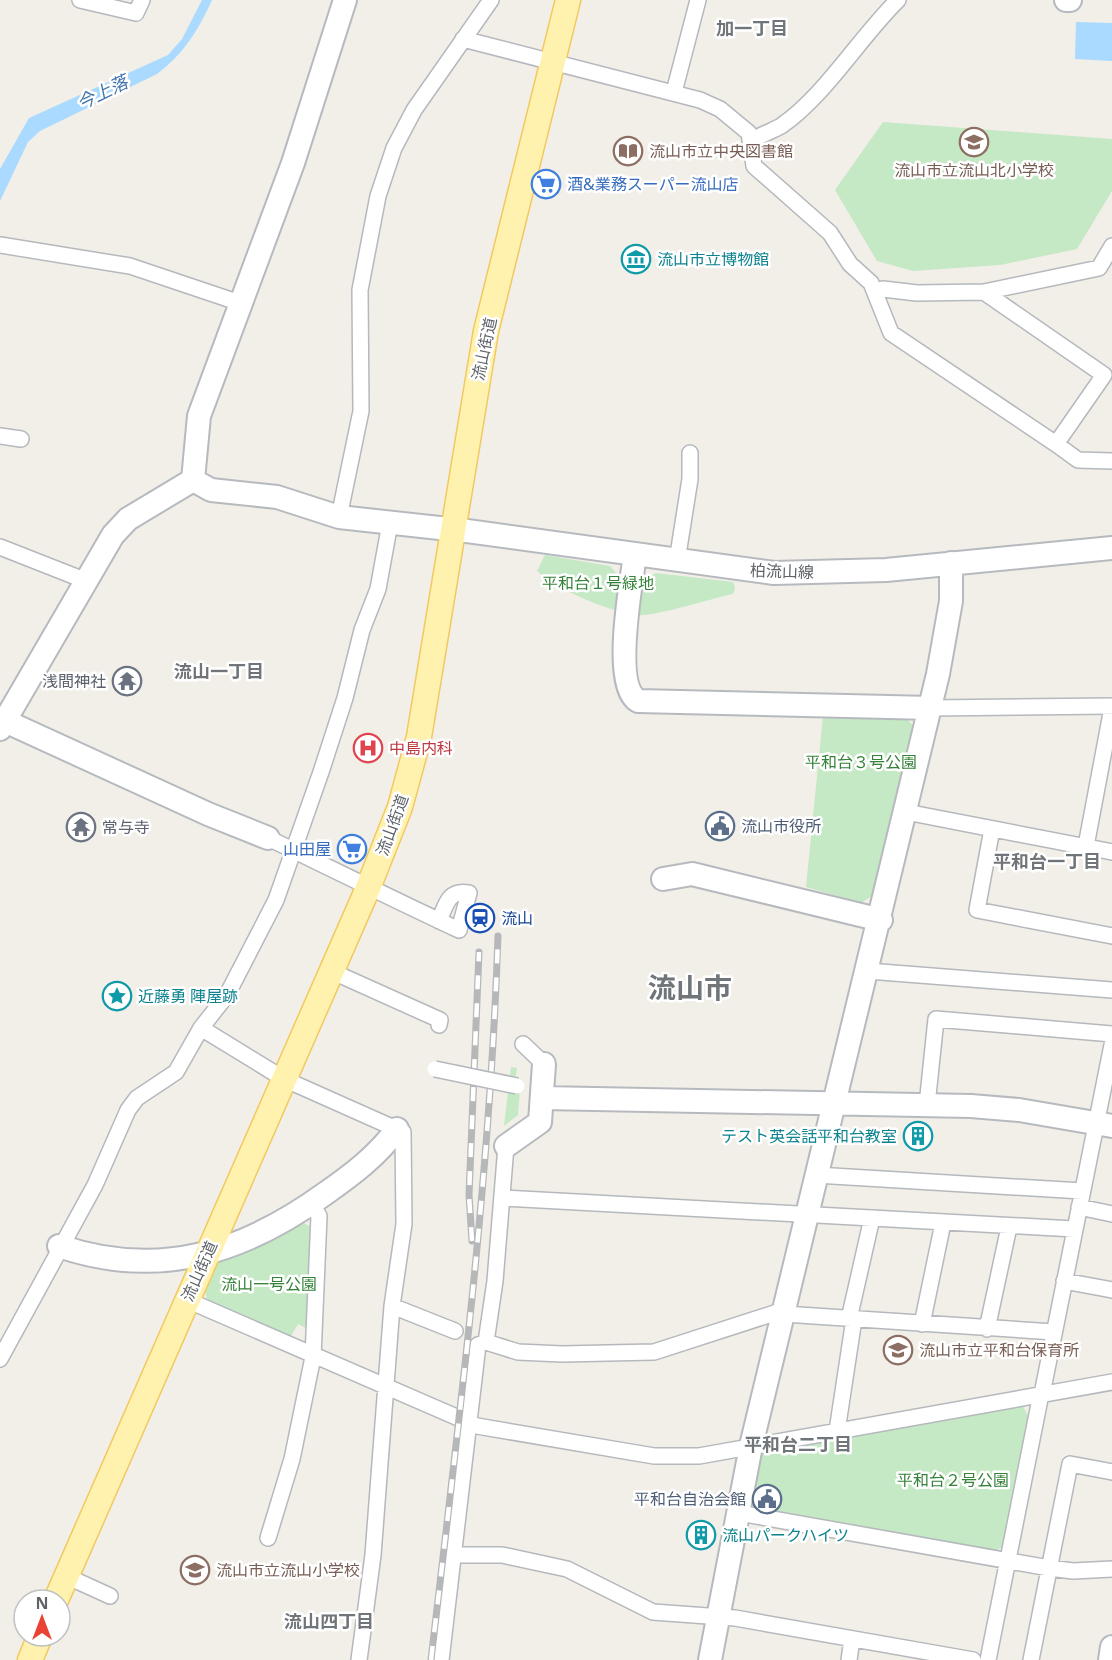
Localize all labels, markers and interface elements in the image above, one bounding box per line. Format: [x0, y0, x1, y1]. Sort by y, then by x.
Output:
district label: 加一丁目 [716, 16, 788, 40]
water label: 今上落 [72, 68, 134, 115]
school or university icon: 流山市立流山北小学校 [958, 126, 990, 158]
library icon: 流山市立中央図書館 [612, 135, 644, 167]
place label: 流山市立中央図書館 [649, 140, 793, 162]
place label: 流山市立流山北小学校 [894, 159, 1054, 181]
supermarket icon: 酒&業務スーパー流山店 [530, 168, 562, 200]
place label: 酒&業務スーパー流山店 [567, 173, 739, 195]
museum icon: 流山市立博物館 [620, 243, 652, 275]
place label: 流山市立博物館 [657, 248, 769, 270]
street label: 流山街道 [467, 315, 501, 383]
street label: 柏流山線 [750, 559, 814, 583]
park label: 平和台１号緑地 [542, 572, 654, 594]
district label: 流山一丁目 [174, 659, 264, 683]
temple icon: 浅間神社 [111, 665, 143, 697]
place label: 浅間神社 [42, 670, 106, 692]
hospital icon: 中島内科 [352, 732, 384, 764]
place label: 中島内科 [389, 737, 453, 759]
park label: 平和台３号公園 [805, 751, 917, 773]
street label: 流山街道 [371, 791, 413, 859]
public building icon: 流山市役所 [704, 810, 736, 842]
temple icon: 常与寺 [65, 811, 97, 843]
place label: 流山市役所 [741, 815, 821, 837]
place label: 常与寺 [102, 816, 150, 838]
supermarket icon: 山田屋 [336, 833, 368, 865]
place label: 山田屋 [283, 838, 331, 860]
district label: 平和台一丁目 [993, 849, 1101, 873]
station icon: 流山 [464, 902, 496, 934]
place label: 流山 [501, 907, 533, 929]
district label: 流山市 [648, 968, 732, 1006]
place icon: 近藤勇 陣屋跡 [101, 980, 133, 1012]
place label: 近藤勇 陣屋跡 [138, 985, 238, 1007]
building icon: テスト英会話平和台教室 [902, 1120, 934, 1152]
place label: テスト英会話平和台教室 [721, 1125, 897, 1147]
street label: 流山街道 [176, 1237, 222, 1305]
park label: 流山一号公園 [221, 1273, 317, 1295]
school or university icon: 流山市立平和台保育所 [882, 1334, 914, 1366]
place label: 流山市立平和台保育所 [919, 1339, 1079, 1361]
district label: 平和台二丁目 [744, 1432, 852, 1456]
park label: 平和台２号公園 [897, 1469, 1009, 1491]
public building icon: 平和台自治会館 [751, 1483, 783, 1515]
place label: 平和台自治会館 [634, 1488, 746, 1510]
building icon: 流山パークハイツ [685, 1519, 717, 1551]
place label: 流山パークハイツ [722, 1524, 849, 1546]
school or university icon: 流山市立流山小学校 [179, 1554, 211, 1586]
place label: 流山市立流山小学校 [216, 1559, 360, 1581]
north arrow [12, 1588, 72, 1648]
text: N [35, 1592, 49, 1614]
district label: 流山四丁目 [284, 1609, 374, 1633]

